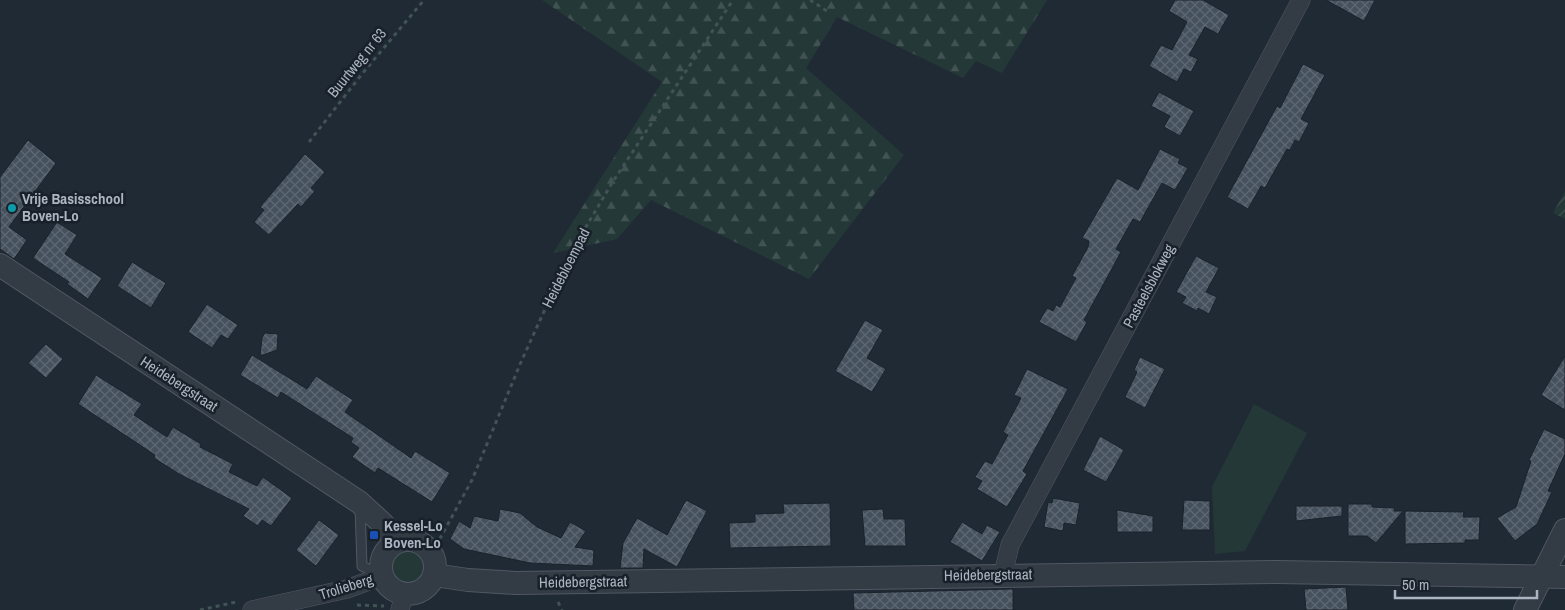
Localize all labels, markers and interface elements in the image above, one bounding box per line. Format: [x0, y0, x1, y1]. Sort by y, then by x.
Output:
street label: Buurtweg nr 63 [322, 24, 391, 102]
place label: Vrije Basisschool Boven-Lo [22, 188, 124, 226]
marker: Vrije Basisschool Boven-Lo [6, 202, 18, 214]
street label: Heidebloempad [536, 224, 595, 311]
street label: Pasteelsblokweg [1118, 240, 1180, 331]
street label: Heidebergstraat [137, 351, 222, 417]
place label: Kessel-Lo Boven-Lo [384, 515, 443, 553]
marker: Kessel-Lo Boven-Lo [368, 529, 380, 541]
street label: Heidebergstraat [944, 563, 1033, 586]
street label: Trolieberg [316, 568, 376, 605]
scale bar [1395, 568, 1538, 600]
street label: Heidebergstraat [539, 570, 628, 593]
text: 50 m [1402, 574, 1429, 595]

